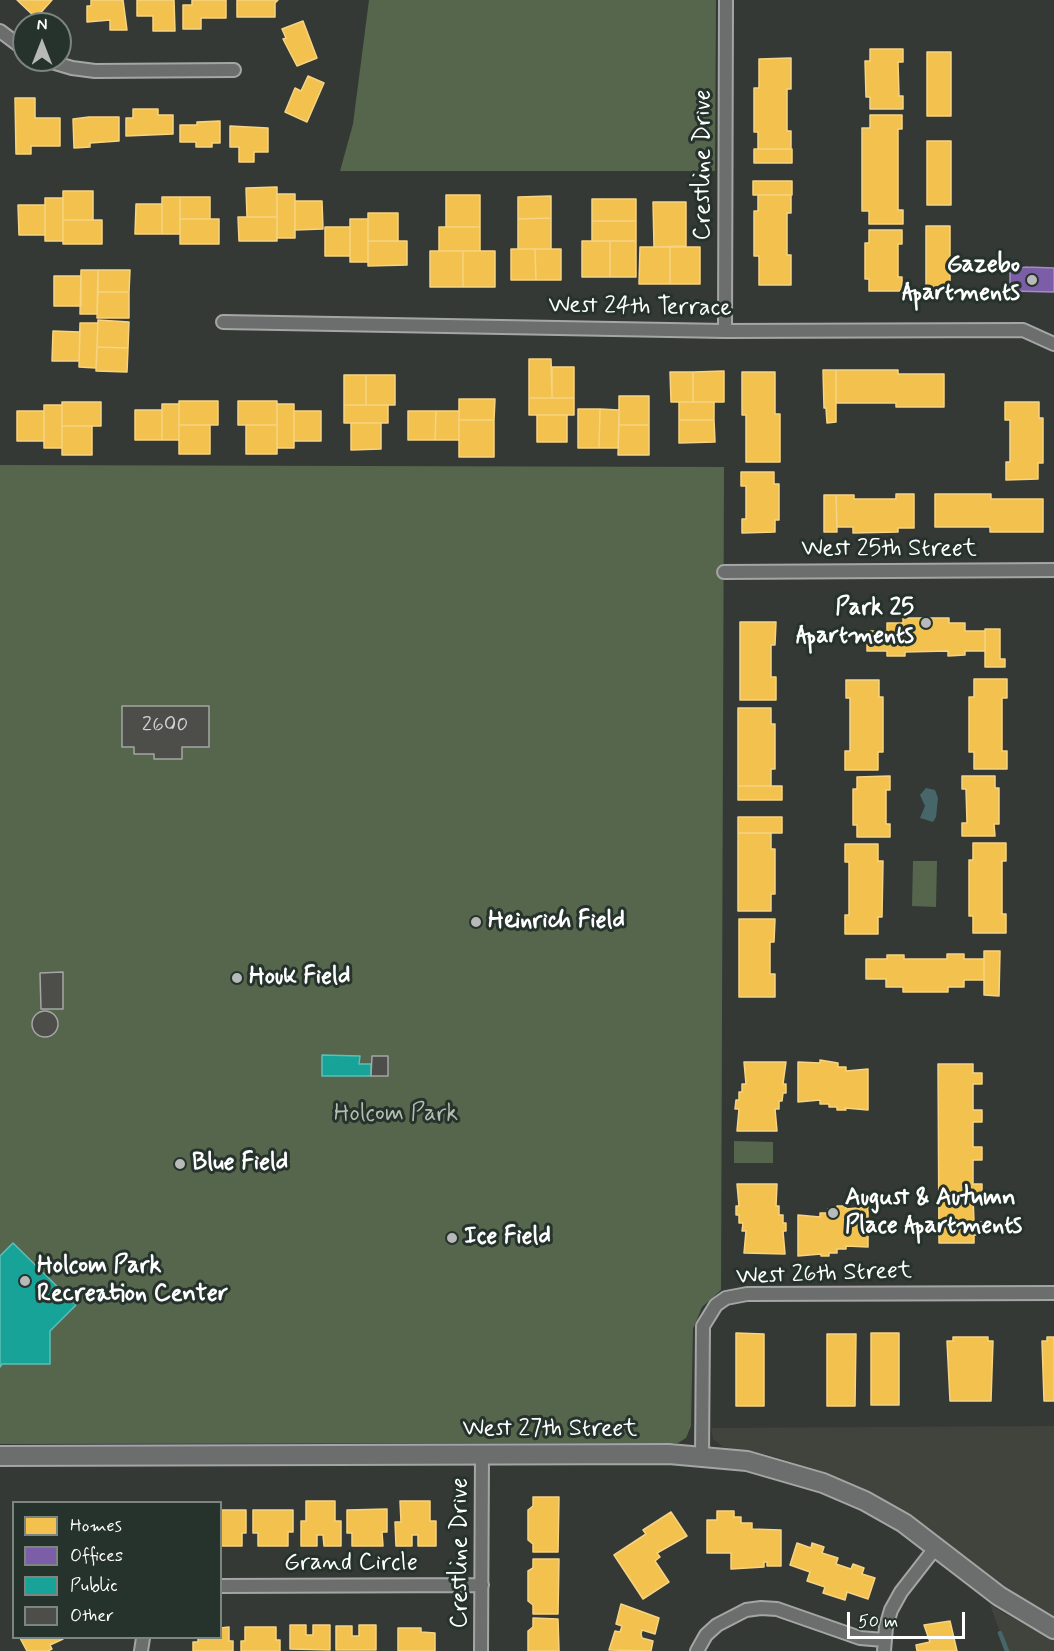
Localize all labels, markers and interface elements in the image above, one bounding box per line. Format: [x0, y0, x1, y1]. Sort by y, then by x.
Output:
north arrow [12, 12, 72, 72]
text: N [37, 15, 47, 36]
street label: Crestline Drive [690, 89, 718, 241]
place label: Gazebo Apartments [902, 252, 1020, 308]
marker: Gazebo Apartments [1025, 273, 1039, 287]
street label: West 24th Terrace [548, 292, 732, 324]
street label: West 25th Street [801, 536, 977, 564]
place label: Park 25 Apartments [796, 595, 914, 651]
marker: Park 25 Apartments [919, 616, 933, 630]
house number: 2600 [142, 713, 188, 739]
place label: Heinrich Field [488, 908, 625, 936]
marker: Heinrich Field [469, 915, 483, 929]
place label: Houk Field [249, 964, 350, 992]
marker: Houk Field [230, 971, 244, 985]
park label: Holcom Park [334, 1101, 458, 1129]
place label: Blue Field [192, 1150, 288, 1178]
marker: Blue Field [173, 1157, 187, 1171]
place label: August & Autumn Place Apartments [845, 1185, 1022, 1241]
marker: August & Autumn Place Apartments [826, 1206, 840, 1220]
place label: Ice Field [464, 1224, 551, 1252]
marker: Ice Field [445, 1231, 459, 1245]
place label: Holcom Park Recreation Center [37, 1253, 228, 1309]
street label: West 26th Street [735, 1258, 913, 1292]
marker: Holcom Park Recreation Center [18, 1274, 32, 1288]
street label: West 27th Street [463, 1416, 637, 1444]
street label: Crestline Drive [447, 1477, 475, 1629]
legend [12, 1501, 222, 1639]
text: Homes [70, 1514, 122, 1538]
text: Offices [70, 1544, 123, 1568]
street label: Grand Circle [284, 1550, 418, 1578]
text: Public [70, 1574, 118, 1598]
scale bar [850, 1600, 968, 1638]
text: Other [70, 1604, 114, 1628]
text: 50 m [858, 1610, 898, 1634]

